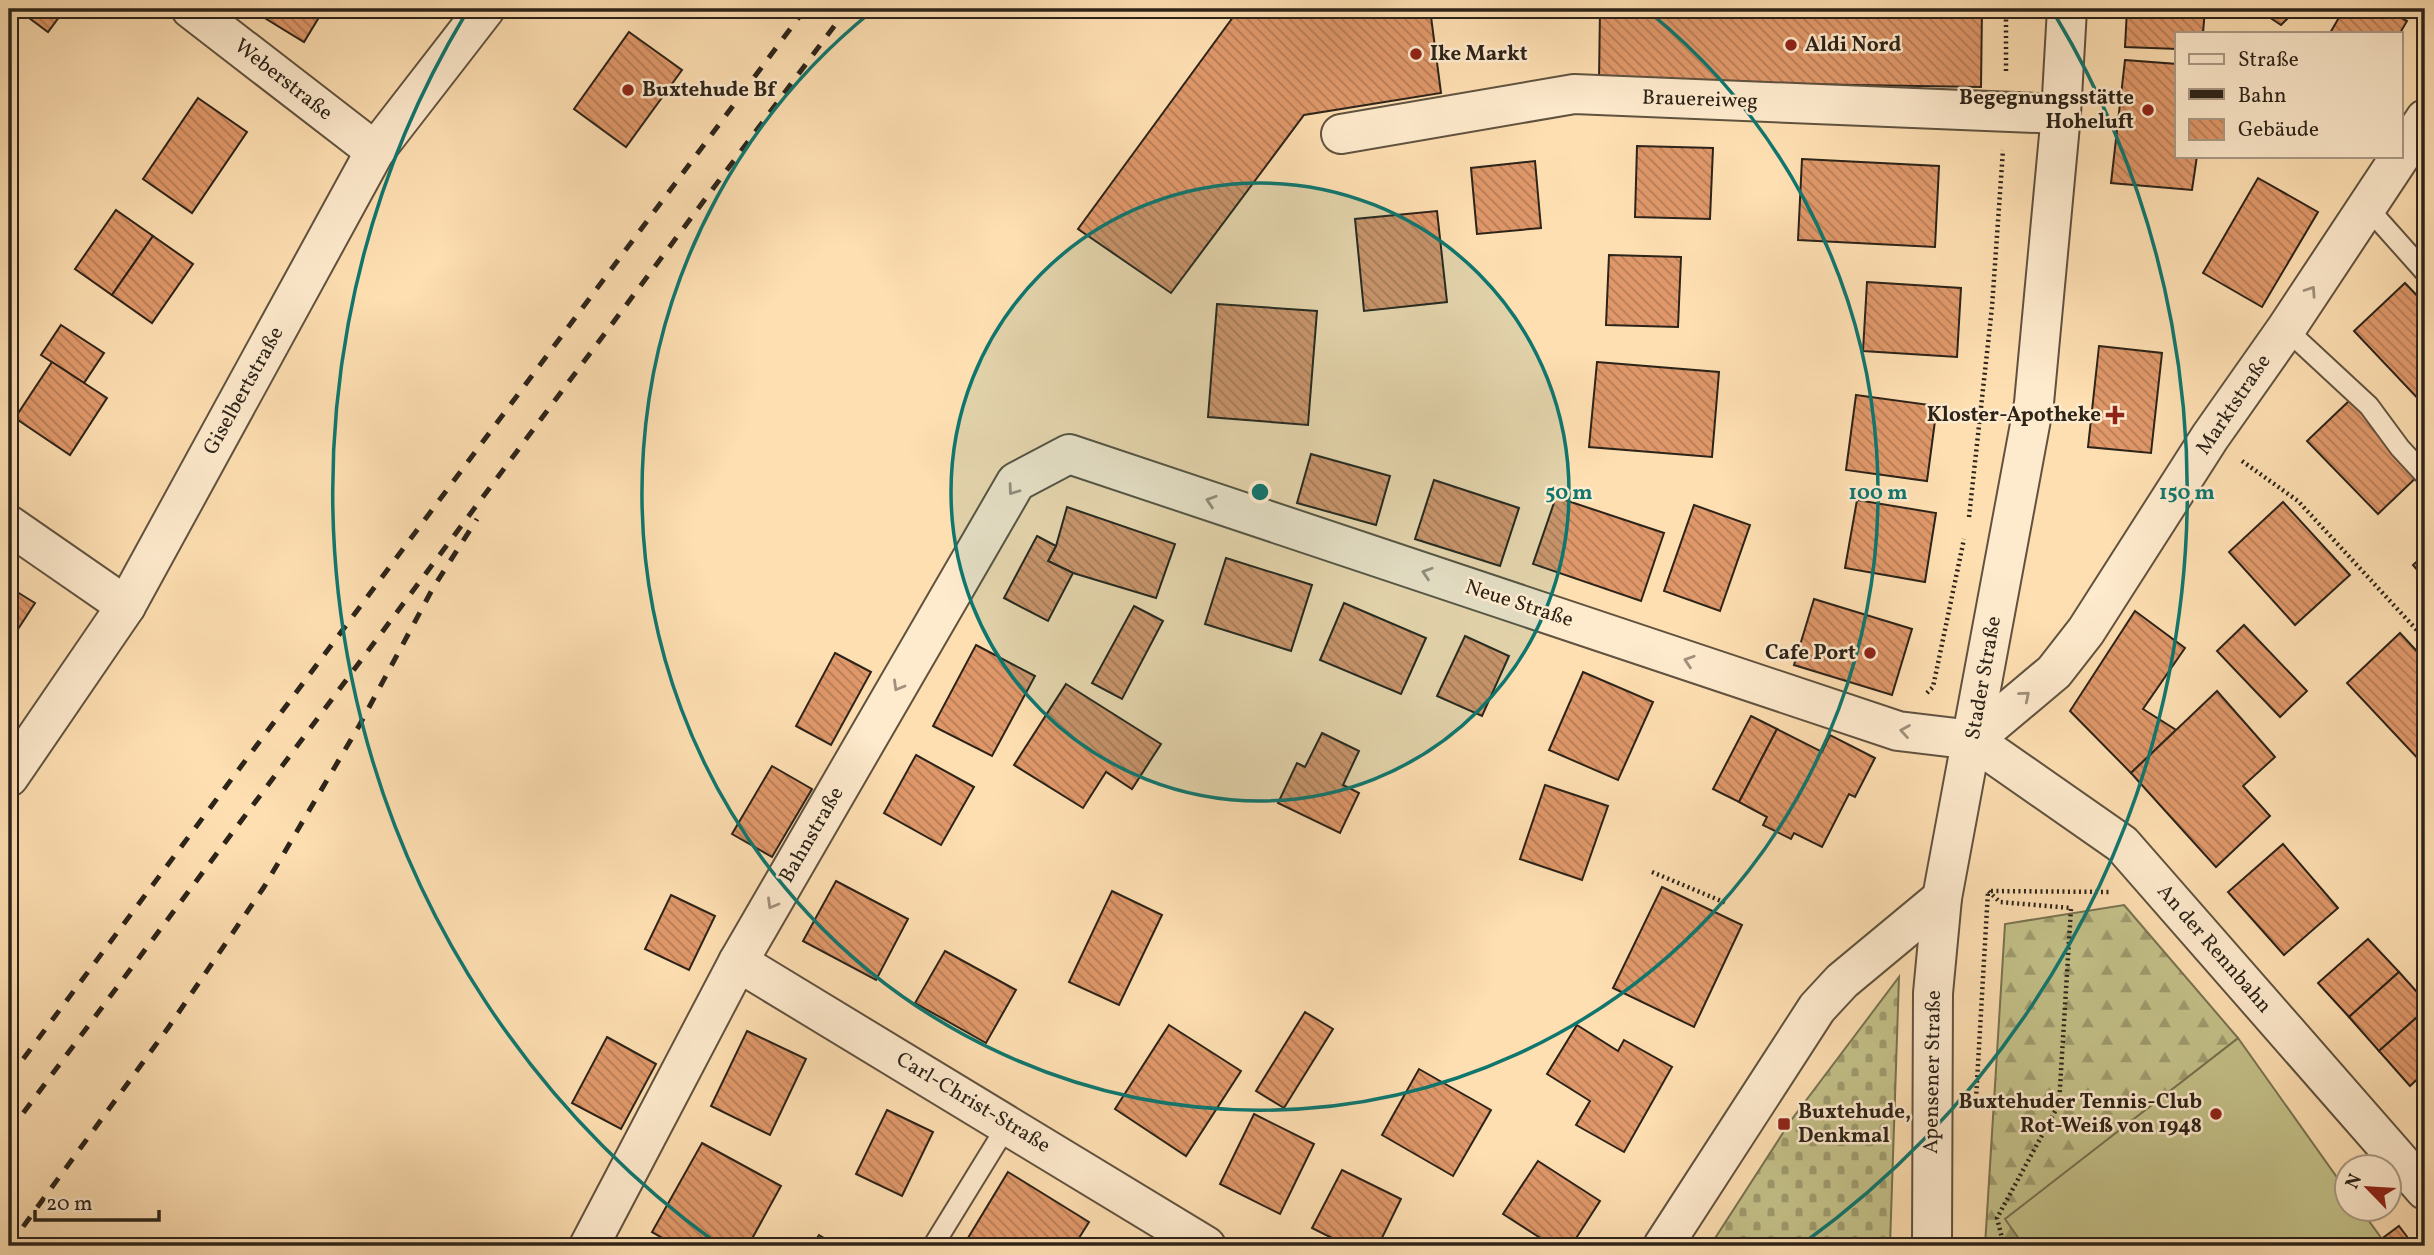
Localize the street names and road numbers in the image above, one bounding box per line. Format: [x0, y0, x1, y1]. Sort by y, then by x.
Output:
street label: Weberstraße [228, 32, 338, 128]
street label: Brauereiweg [1642, 83, 1758, 117]
street label: Giselbertstraße [197, 322, 291, 460]
street label: Marktstraße [2190, 349, 2278, 461]
street label: Neue Straße [1461, 573, 1577, 635]
street label: Stader Straße [1959, 614, 2009, 742]
street label: Bahnstraße [773, 782, 851, 888]
street label: An der Rennbahn [2150, 878, 2278, 1020]
street label: Apensener Straße [1917, 990, 1949, 1154]
street label: Carl-Christ-Straße [890, 1045, 1056, 1161]

